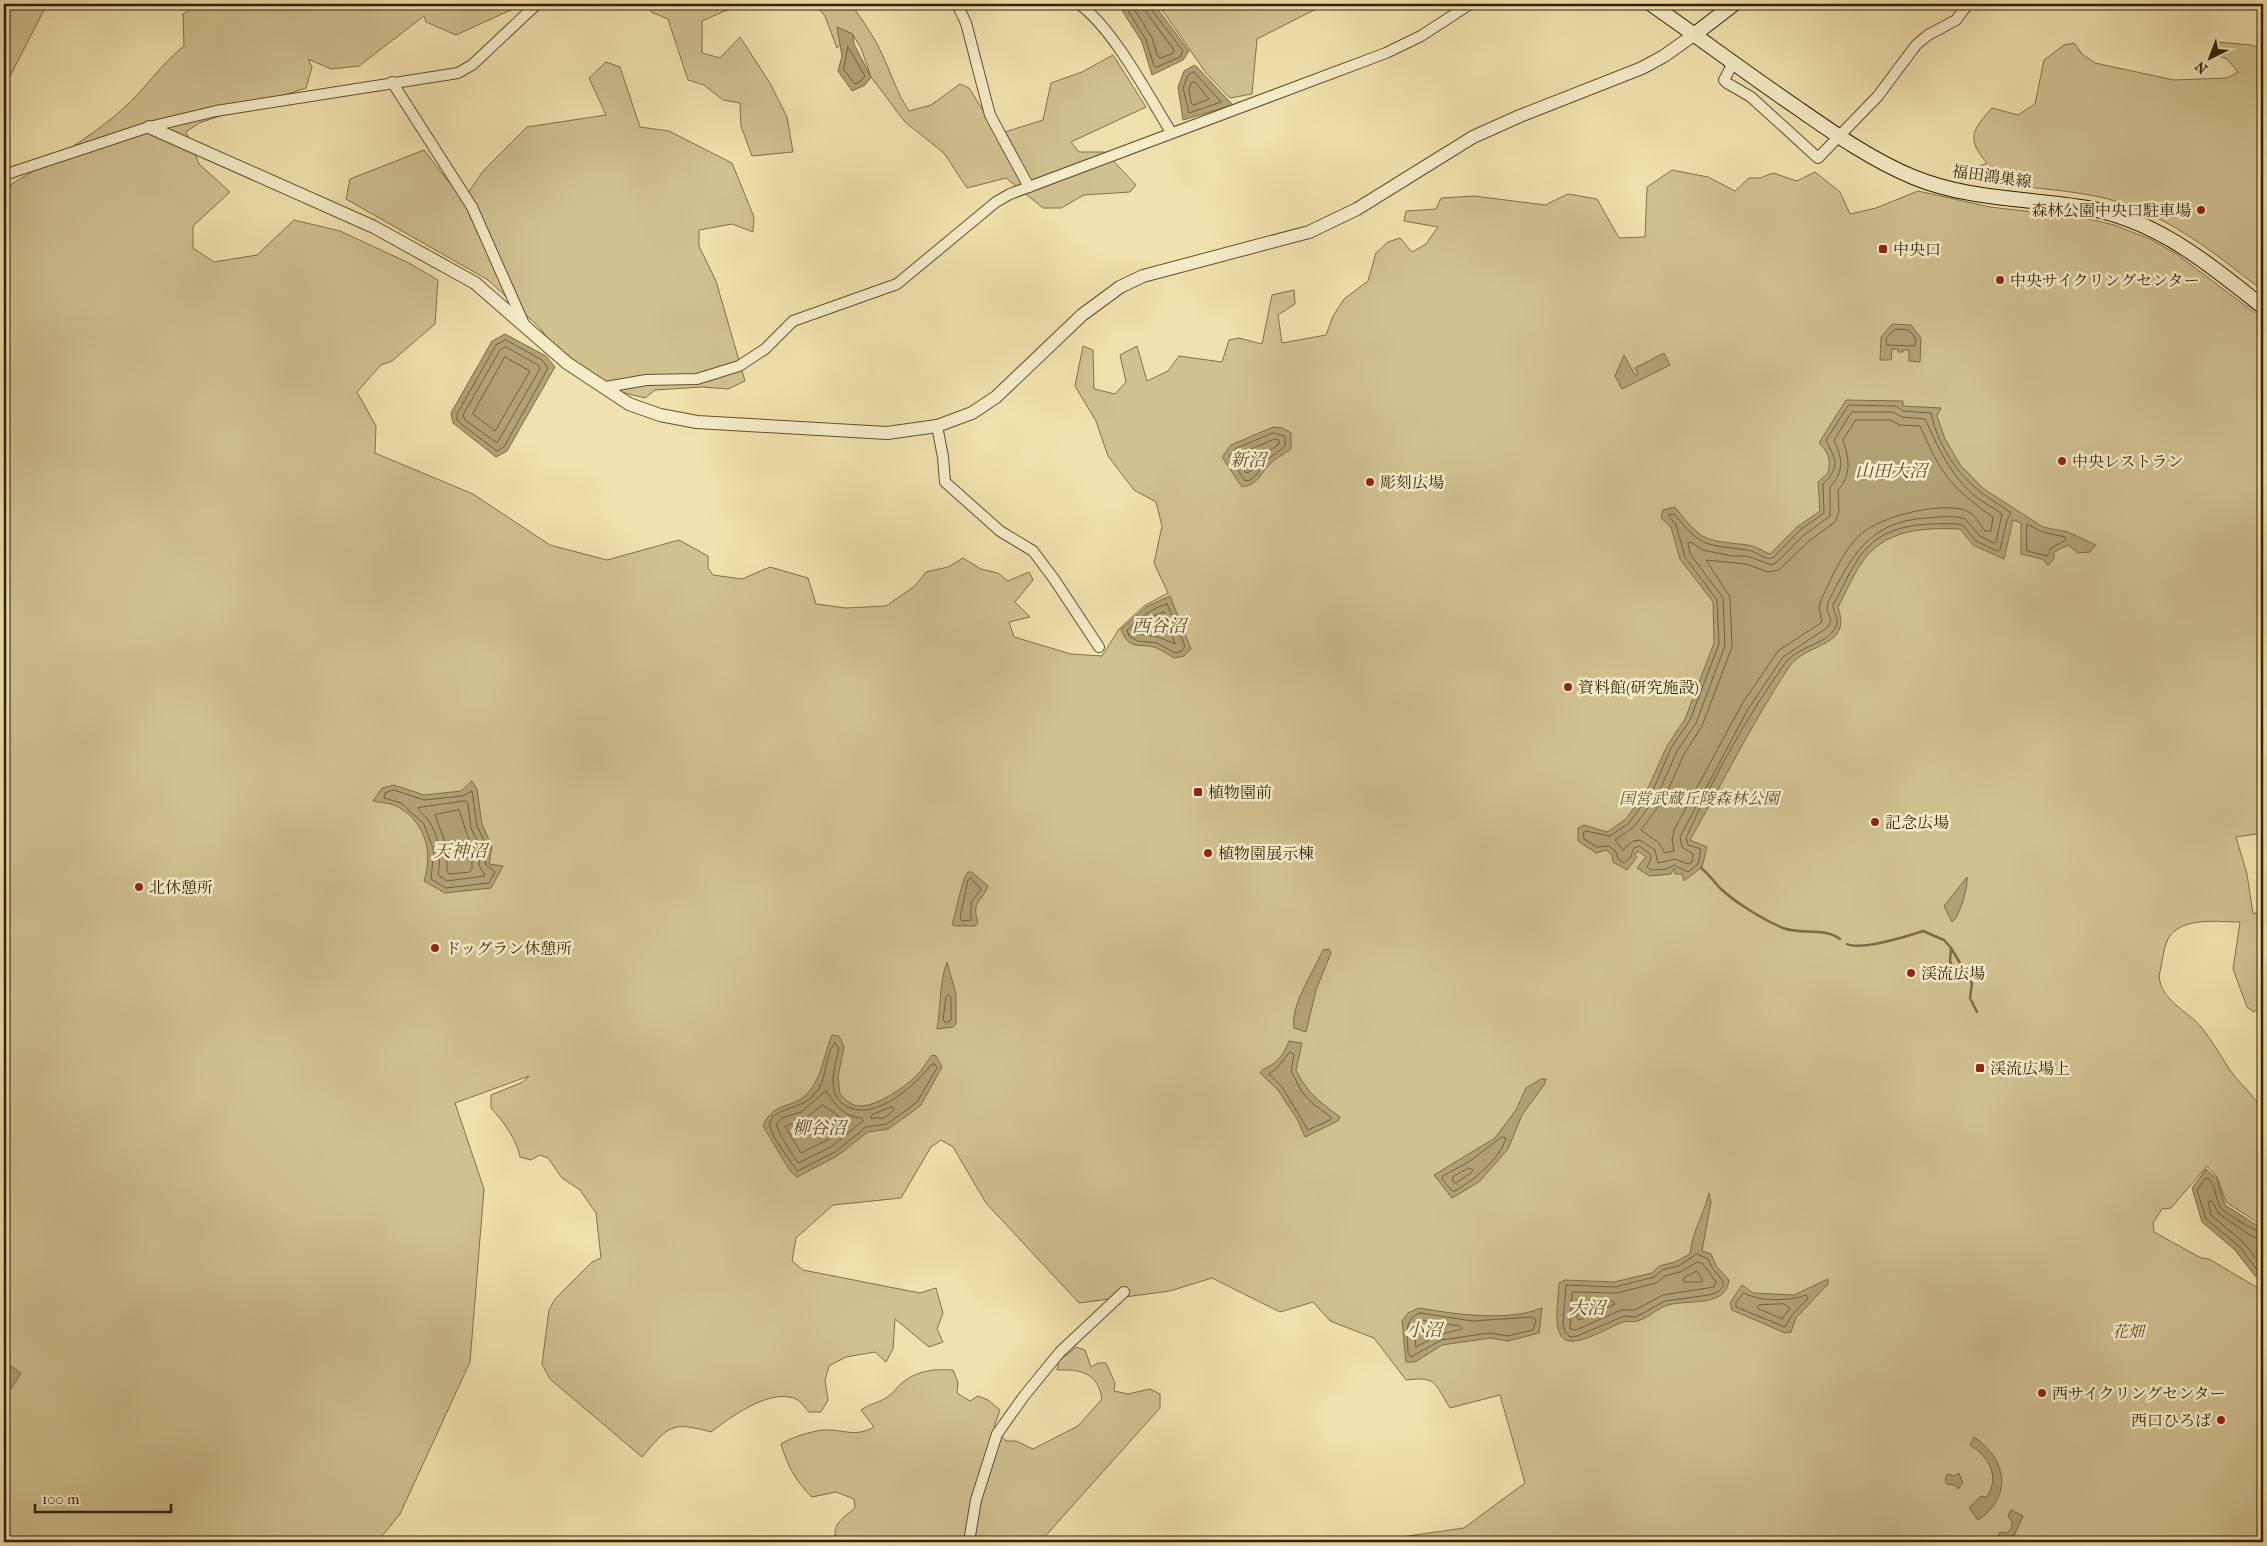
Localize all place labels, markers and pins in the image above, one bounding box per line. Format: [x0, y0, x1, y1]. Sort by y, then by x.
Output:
place label: 森林公園中央口駐車場 [2031, 201, 2191, 220]
marker: 森林公園中央口駐車場 [2195, 204, 2207, 216]
place label: 中央口 [1893, 240, 1941, 259]
marker: 中央口 [1877, 243, 1889, 255]
place label: 中央サイクリングセンター [2010, 271, 2200, 290]
marker: 中央サイクリングセンター [1994, 274, 2006, 286]
place label: 中央レストラン [2072, 452, 2184, 471]
marker: 中央レストラン [2056, 455, 2068, 467]
place label: 彫刻広場 [1380, 473, 1444, 492]
marker: 彫刻広場 [1364, 476, 1376, 488]
place label: 資料館(研究施設) [1578, 678, 1699, 697]
marker: 資料館(研究施設) [1562, 681, 1574, 693]
place label: 植物園前 [1208, 783, 1272, 802]
marker: 植物園前 [1192, 786, 1204, 798]
place label: 記念広場 [1885, 813, 1949, 832]
marker: 記念広場 [1869, 816, 1881, 828]
place label: 植物園展示棟 [1218, 844, 1314, 863]
marker: 植物園展示棟 [1202, 847, 1214, 859]
place label: 北休憩所 [149, 878, 213, 897]
marker: 北休憩所 [133, 881, 145, 893]
place label: ドッグラン休憩所 [445, 939, 572, 958]
marker: ドッグラン休憩所 [429, 942, 441, 954]
place label: 渓流広場 [1921, 964, 1985, 983]
marker: 渓流広場 [1905, 967, 1917, 979]
place label: 渓流広場上 [1990, 1059, 2070, 1078]
marker: 渓流広場上 [1974, 1062, 1986, 1074]
place label: 西サイクリングセンター [2052, 1384, 2226, 1403]
marker: 西サイクリングセンター [2036, 1387, 2048, 1399]
place label: 西口ひろば [2131, 1411, 2211, 1430]
marker: 西口ひろば [2215, 1414, 2227, 1426]

